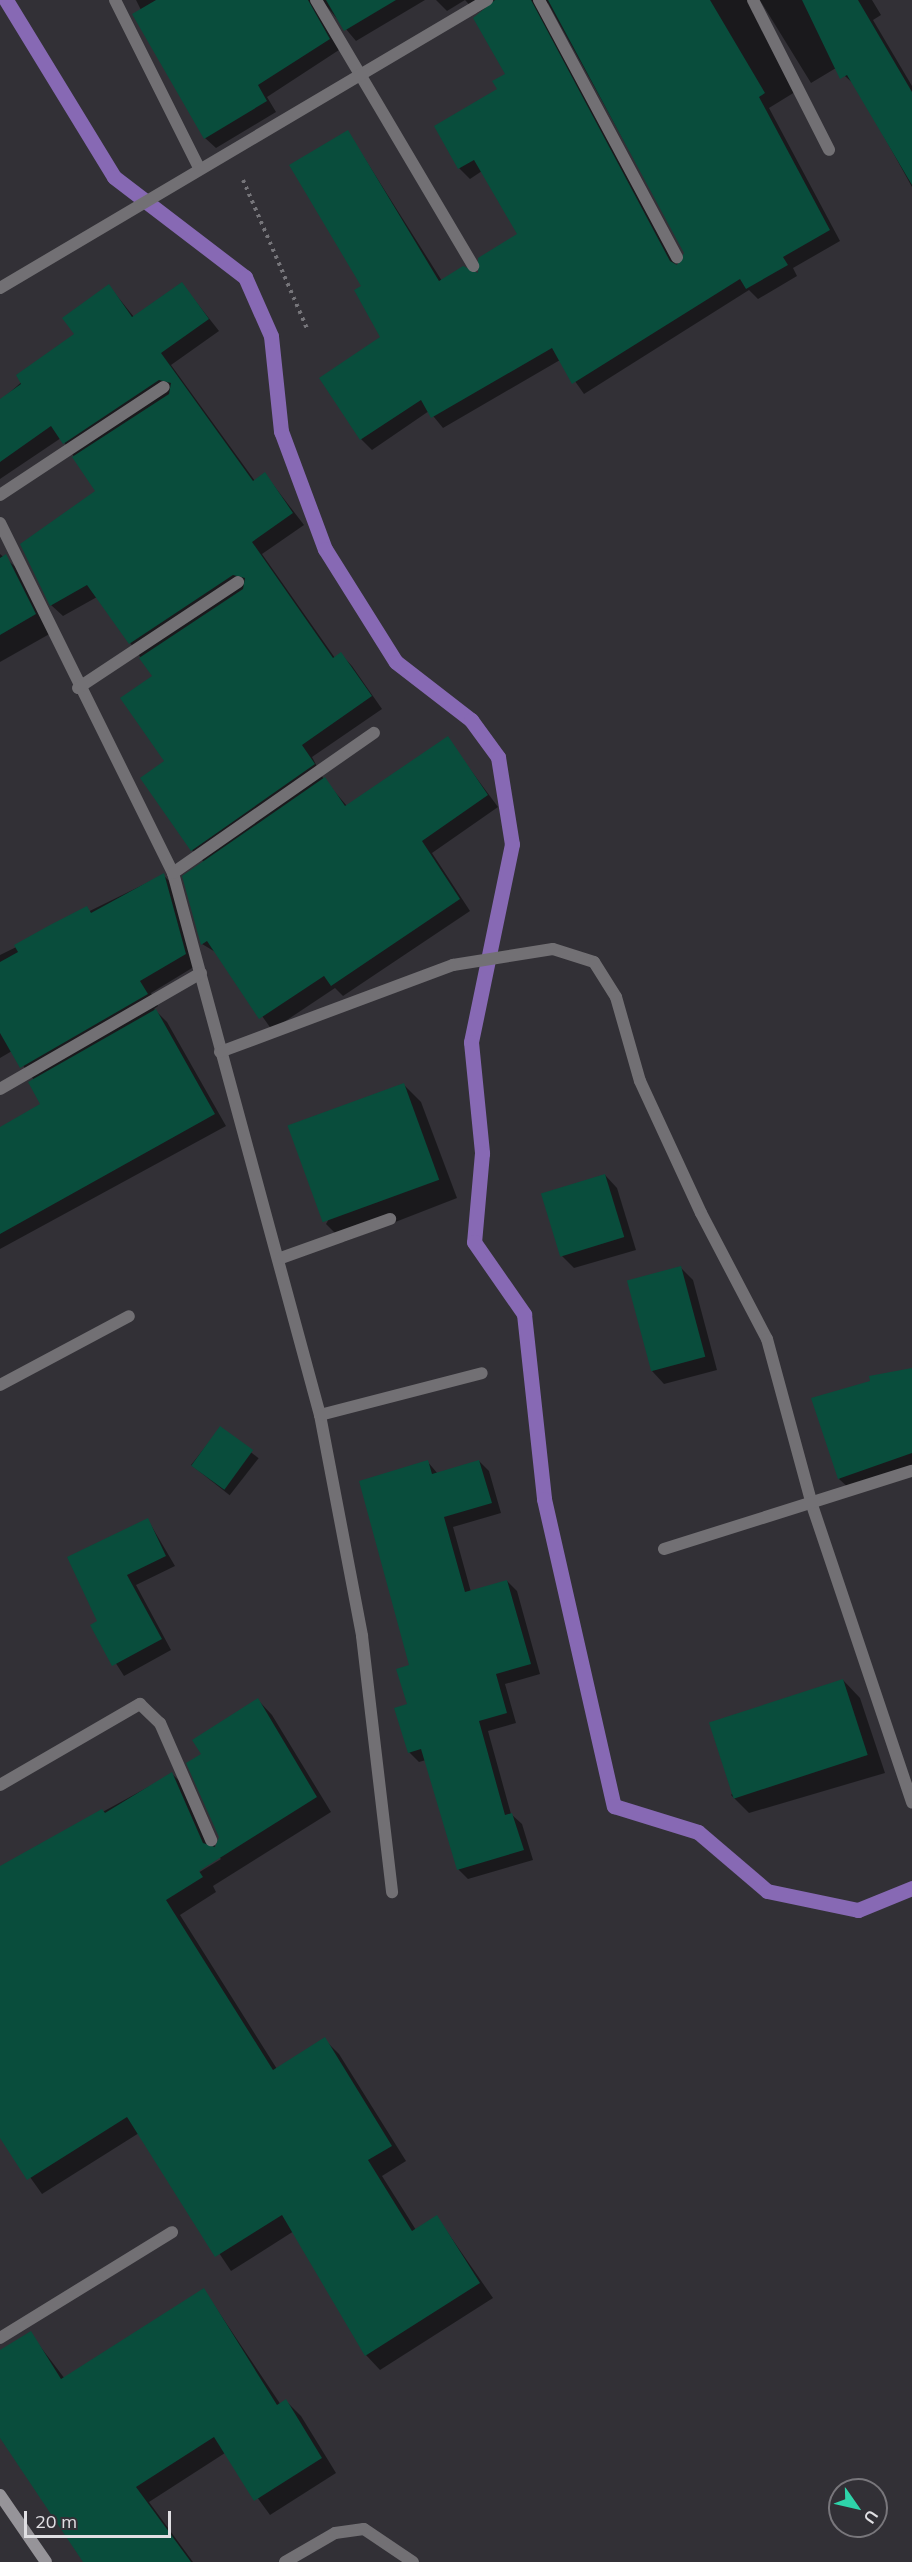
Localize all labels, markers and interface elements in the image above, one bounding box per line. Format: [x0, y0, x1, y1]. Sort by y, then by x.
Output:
north arrow [828, 2478, 888, 2538]
scale bar [27, 2499, 174, 2537]
text: U [860, 2506, 883, 2527]
text: 20 m [35, 2510, 77, 2533]

